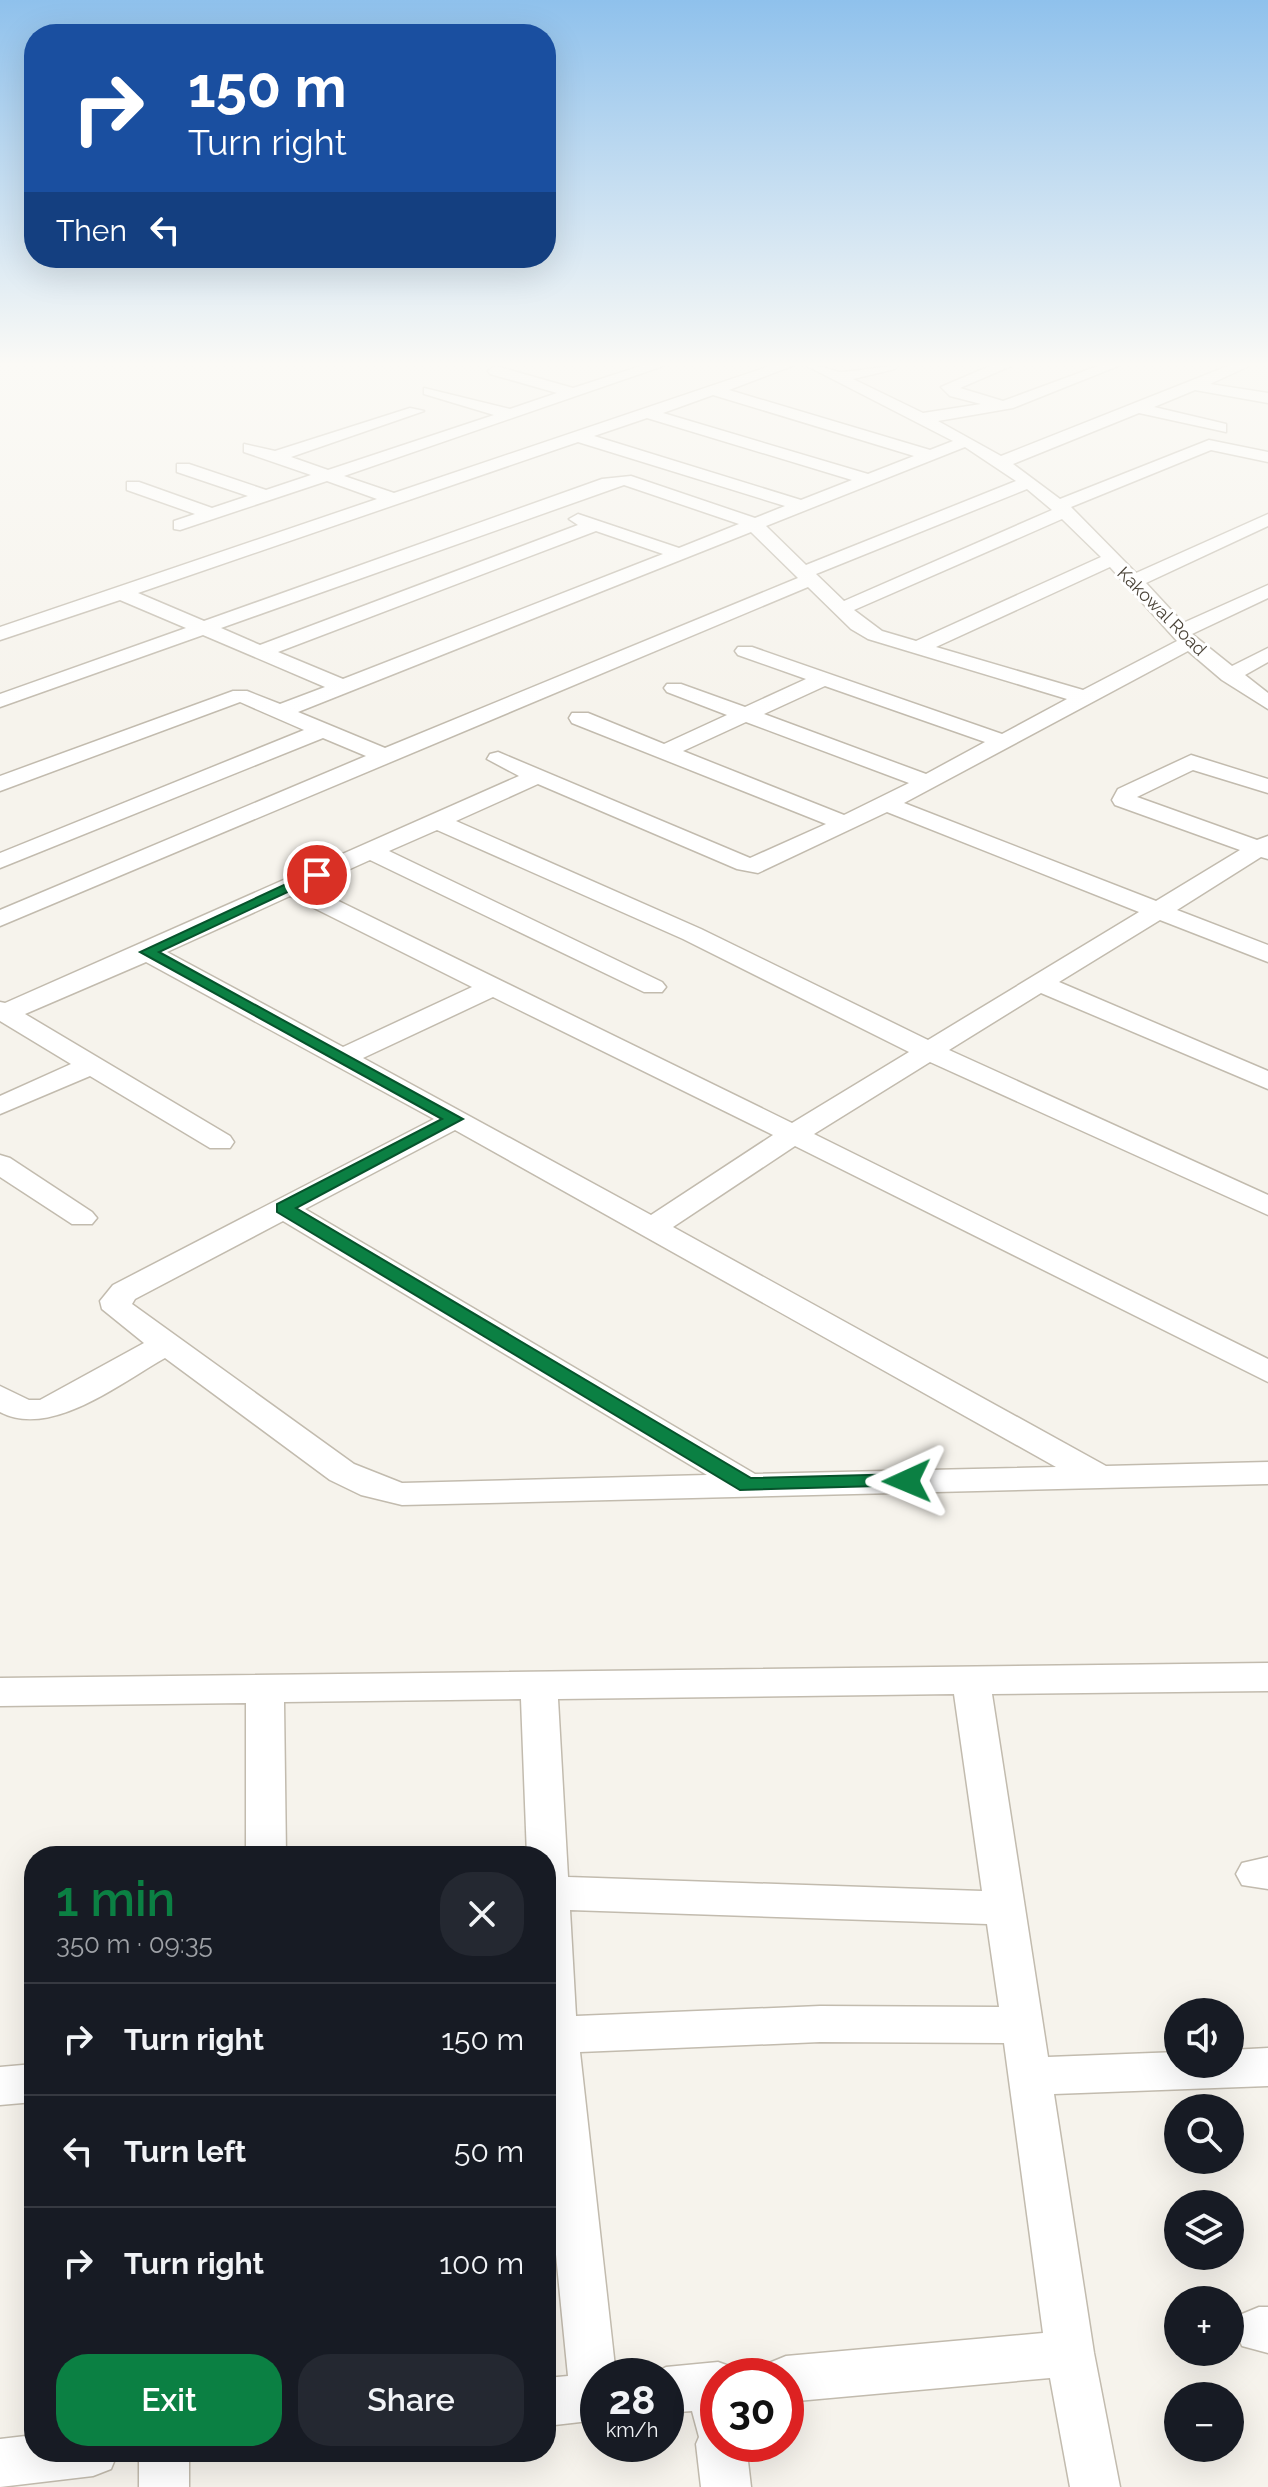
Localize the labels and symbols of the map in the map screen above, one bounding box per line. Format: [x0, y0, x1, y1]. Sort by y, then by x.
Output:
street label: Kakowal Road [1113, 562, 1211, 660]
pin [283, 841, 351, 909]
position arrow [865, 1439, 949, 1523]
speed limit sign: 30 [700, 2358, 804, 2462]

